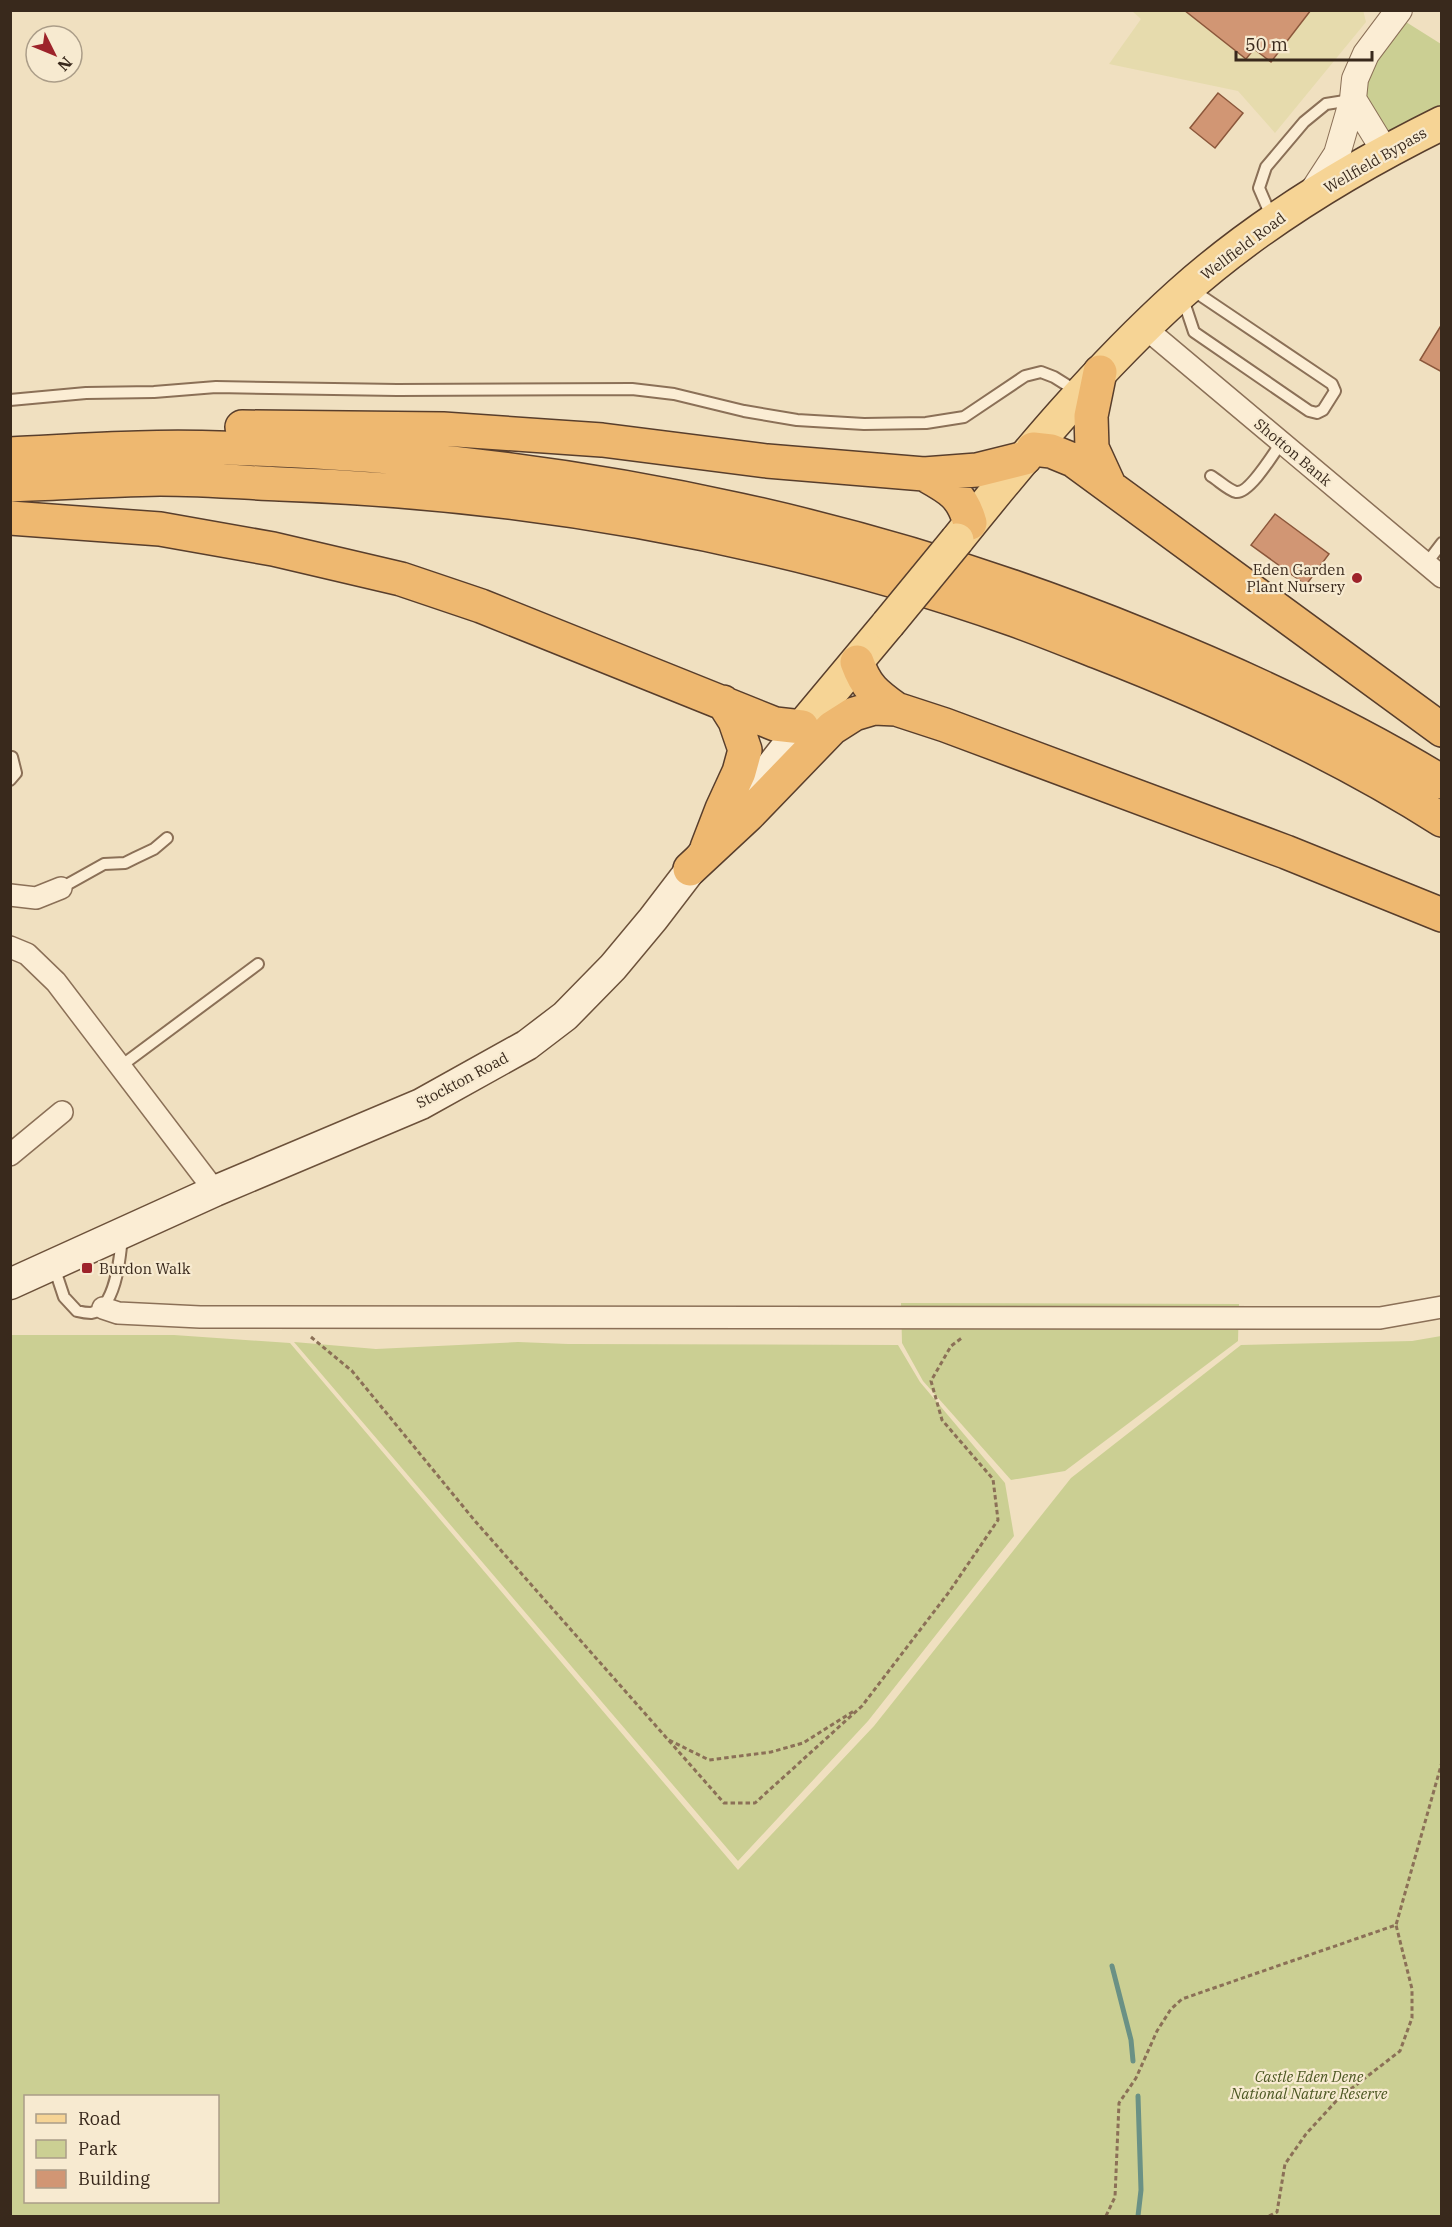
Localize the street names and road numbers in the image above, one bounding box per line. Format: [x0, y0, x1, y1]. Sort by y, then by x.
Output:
street label: Wellfield Bypass [1320, 123, 1430, 197]
street label: Wellfield Road [1197, 208, 1289, 284]
street label: Shotton Bank [1250, 414, 1336, 490]
street label: Stockton Road [413, 1048, 511, 1112]

